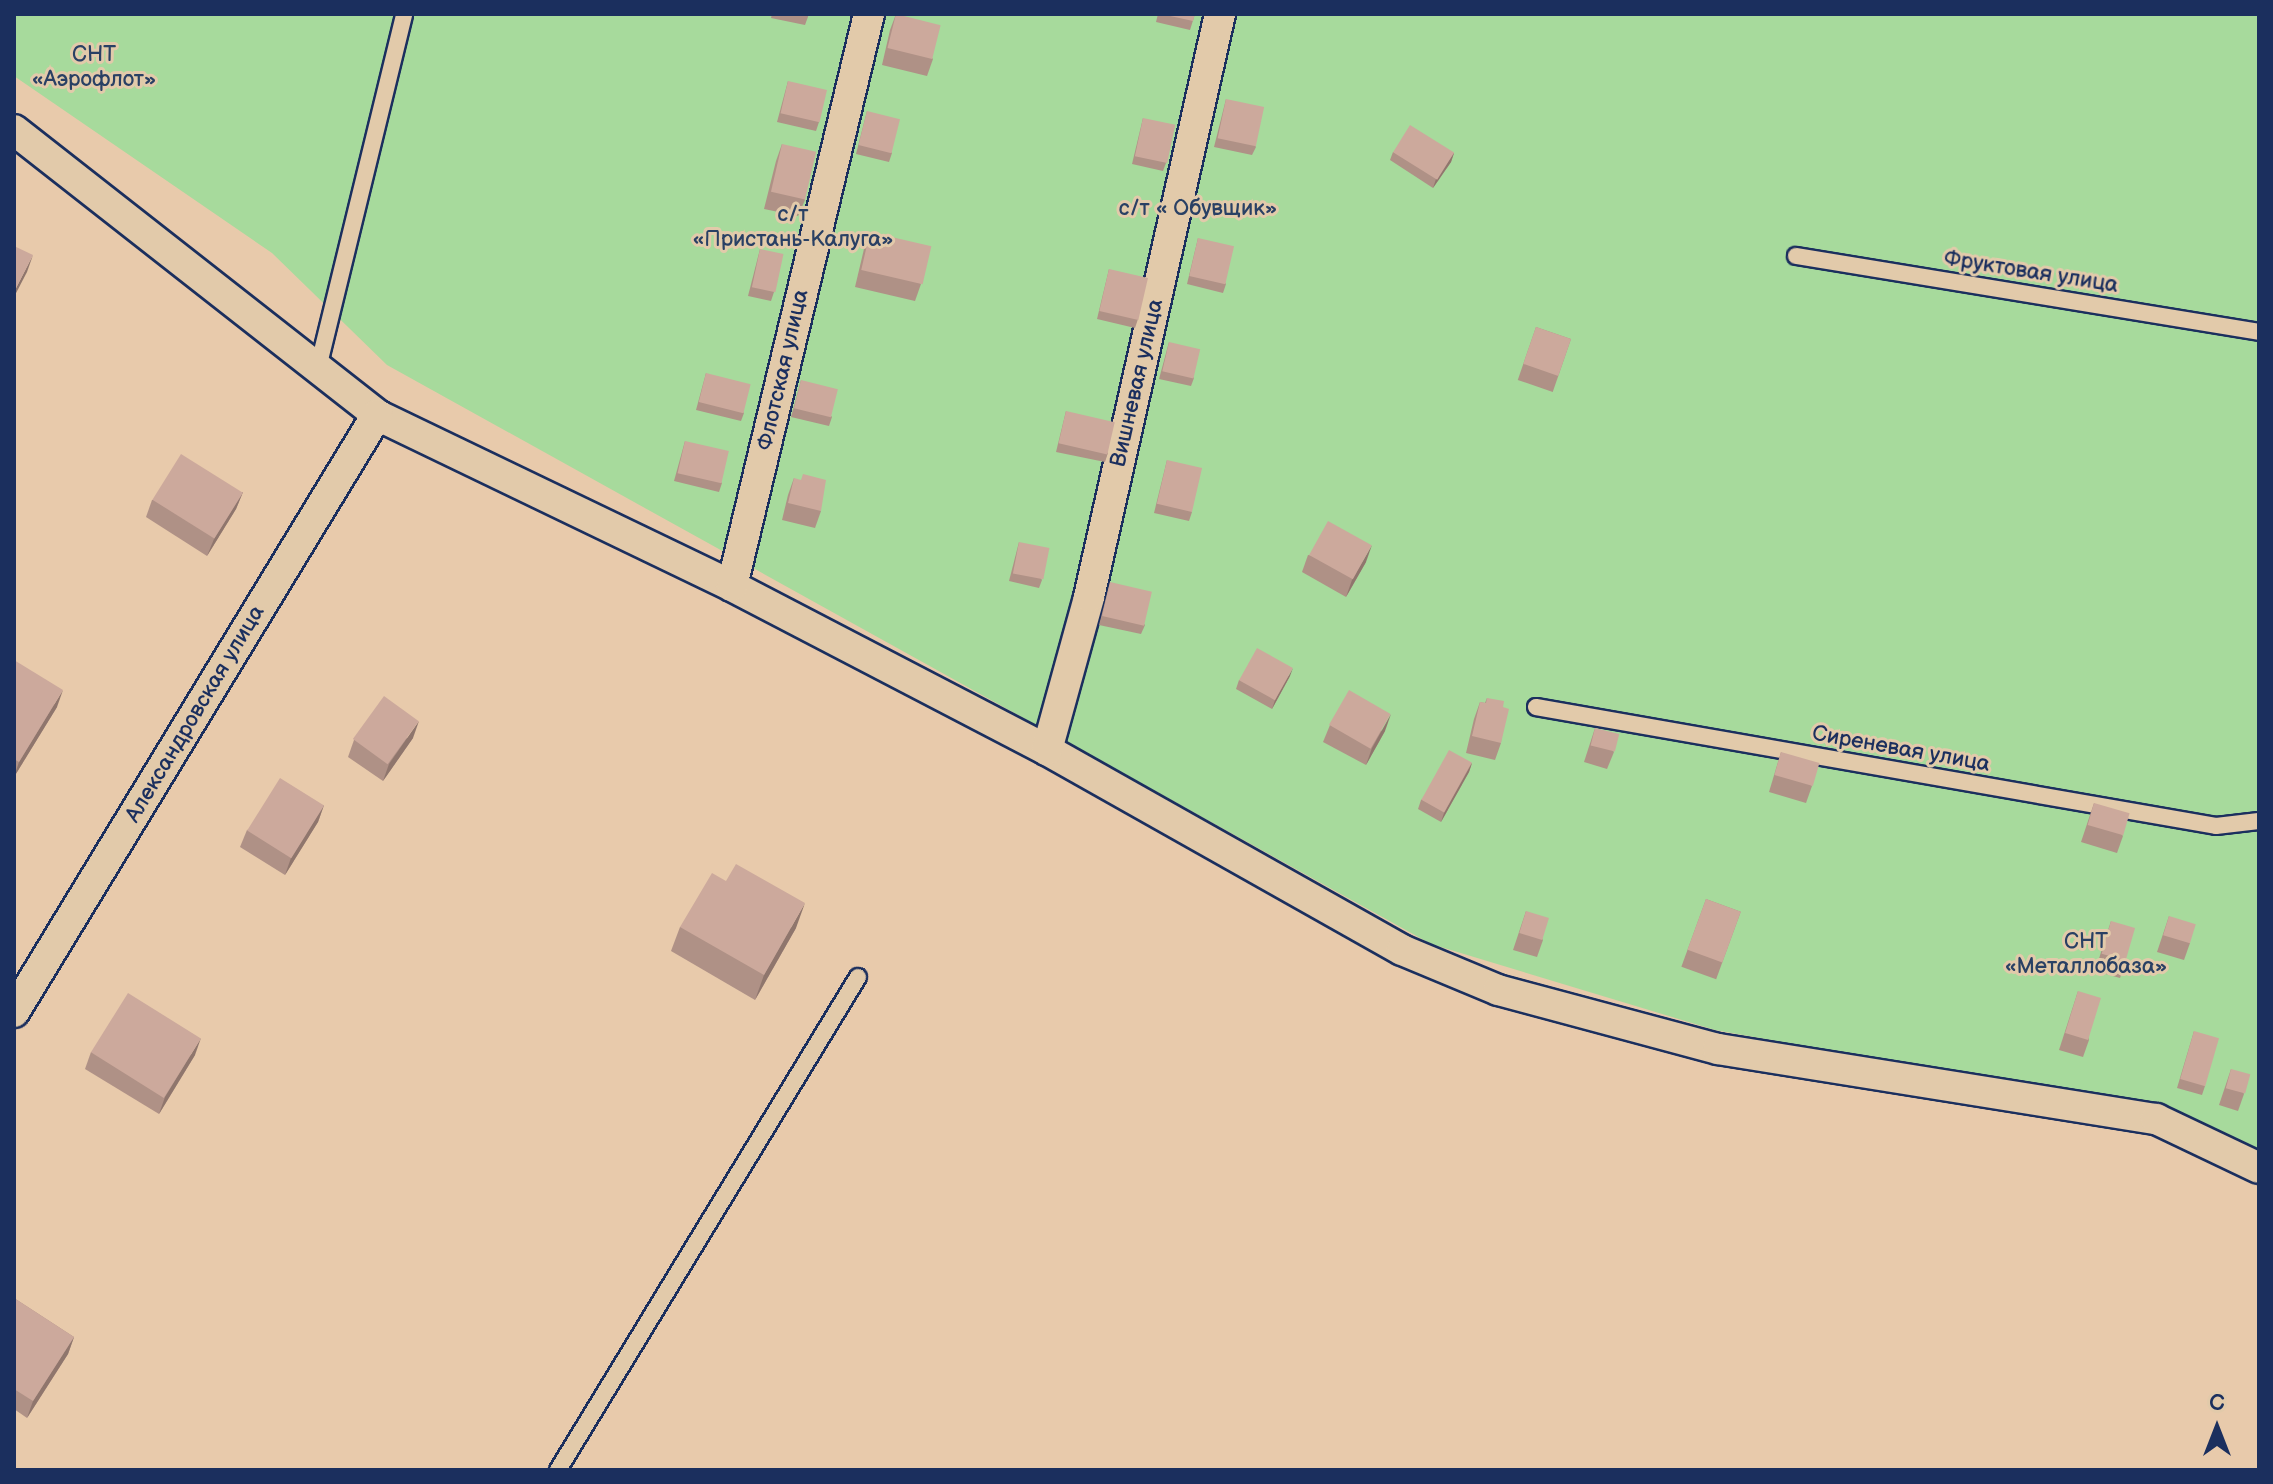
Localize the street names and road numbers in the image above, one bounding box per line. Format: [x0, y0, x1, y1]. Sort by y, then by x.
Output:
street label: Фруктовая улица [1942, 245, 2120, 299]
street label: Флотская улица [752, 287, 814, 453]
street label: Вишневая улица [1105, 297, 1169, 469]
street label: Александровская улица [120, 601, 270, 827]
street label: Сиреневая улица [1810, 720, 1992, 778]

